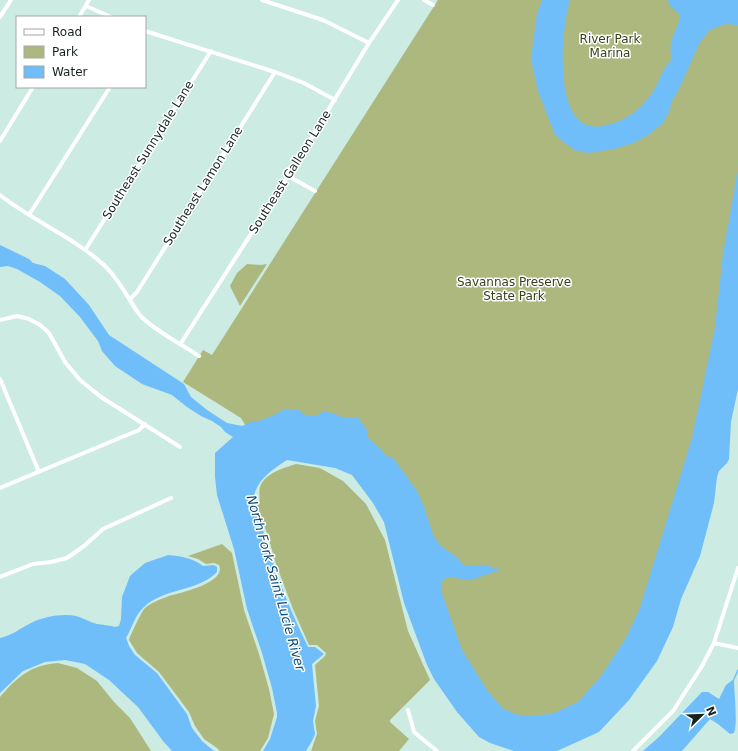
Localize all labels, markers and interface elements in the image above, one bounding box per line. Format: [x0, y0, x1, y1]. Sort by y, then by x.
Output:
legend [16, 16, 146, 88]
text: Road [52, 25, 82, 39]
park label: River Park Marina [580, 32, 640, 60]
text: Park [52, 45, 78, 59]
text: Water [52, 65, 88, 79]
street label: Southeast Sunnydale Lane [100, 78, 196, 222]
street label: Southeast Galleon Lane [246, 108, 334, 236]
street label: Southeast Lamon Lane [161, 124, 245, 248]
park label: Savannas Preserve State Park [457, 275, 571, 303]
water label: North Fork Saint Lucie River [244, 493, 309, 674]
north arrow [682, 695, 722, 735]
text: N [703, 705, 719, 718]

